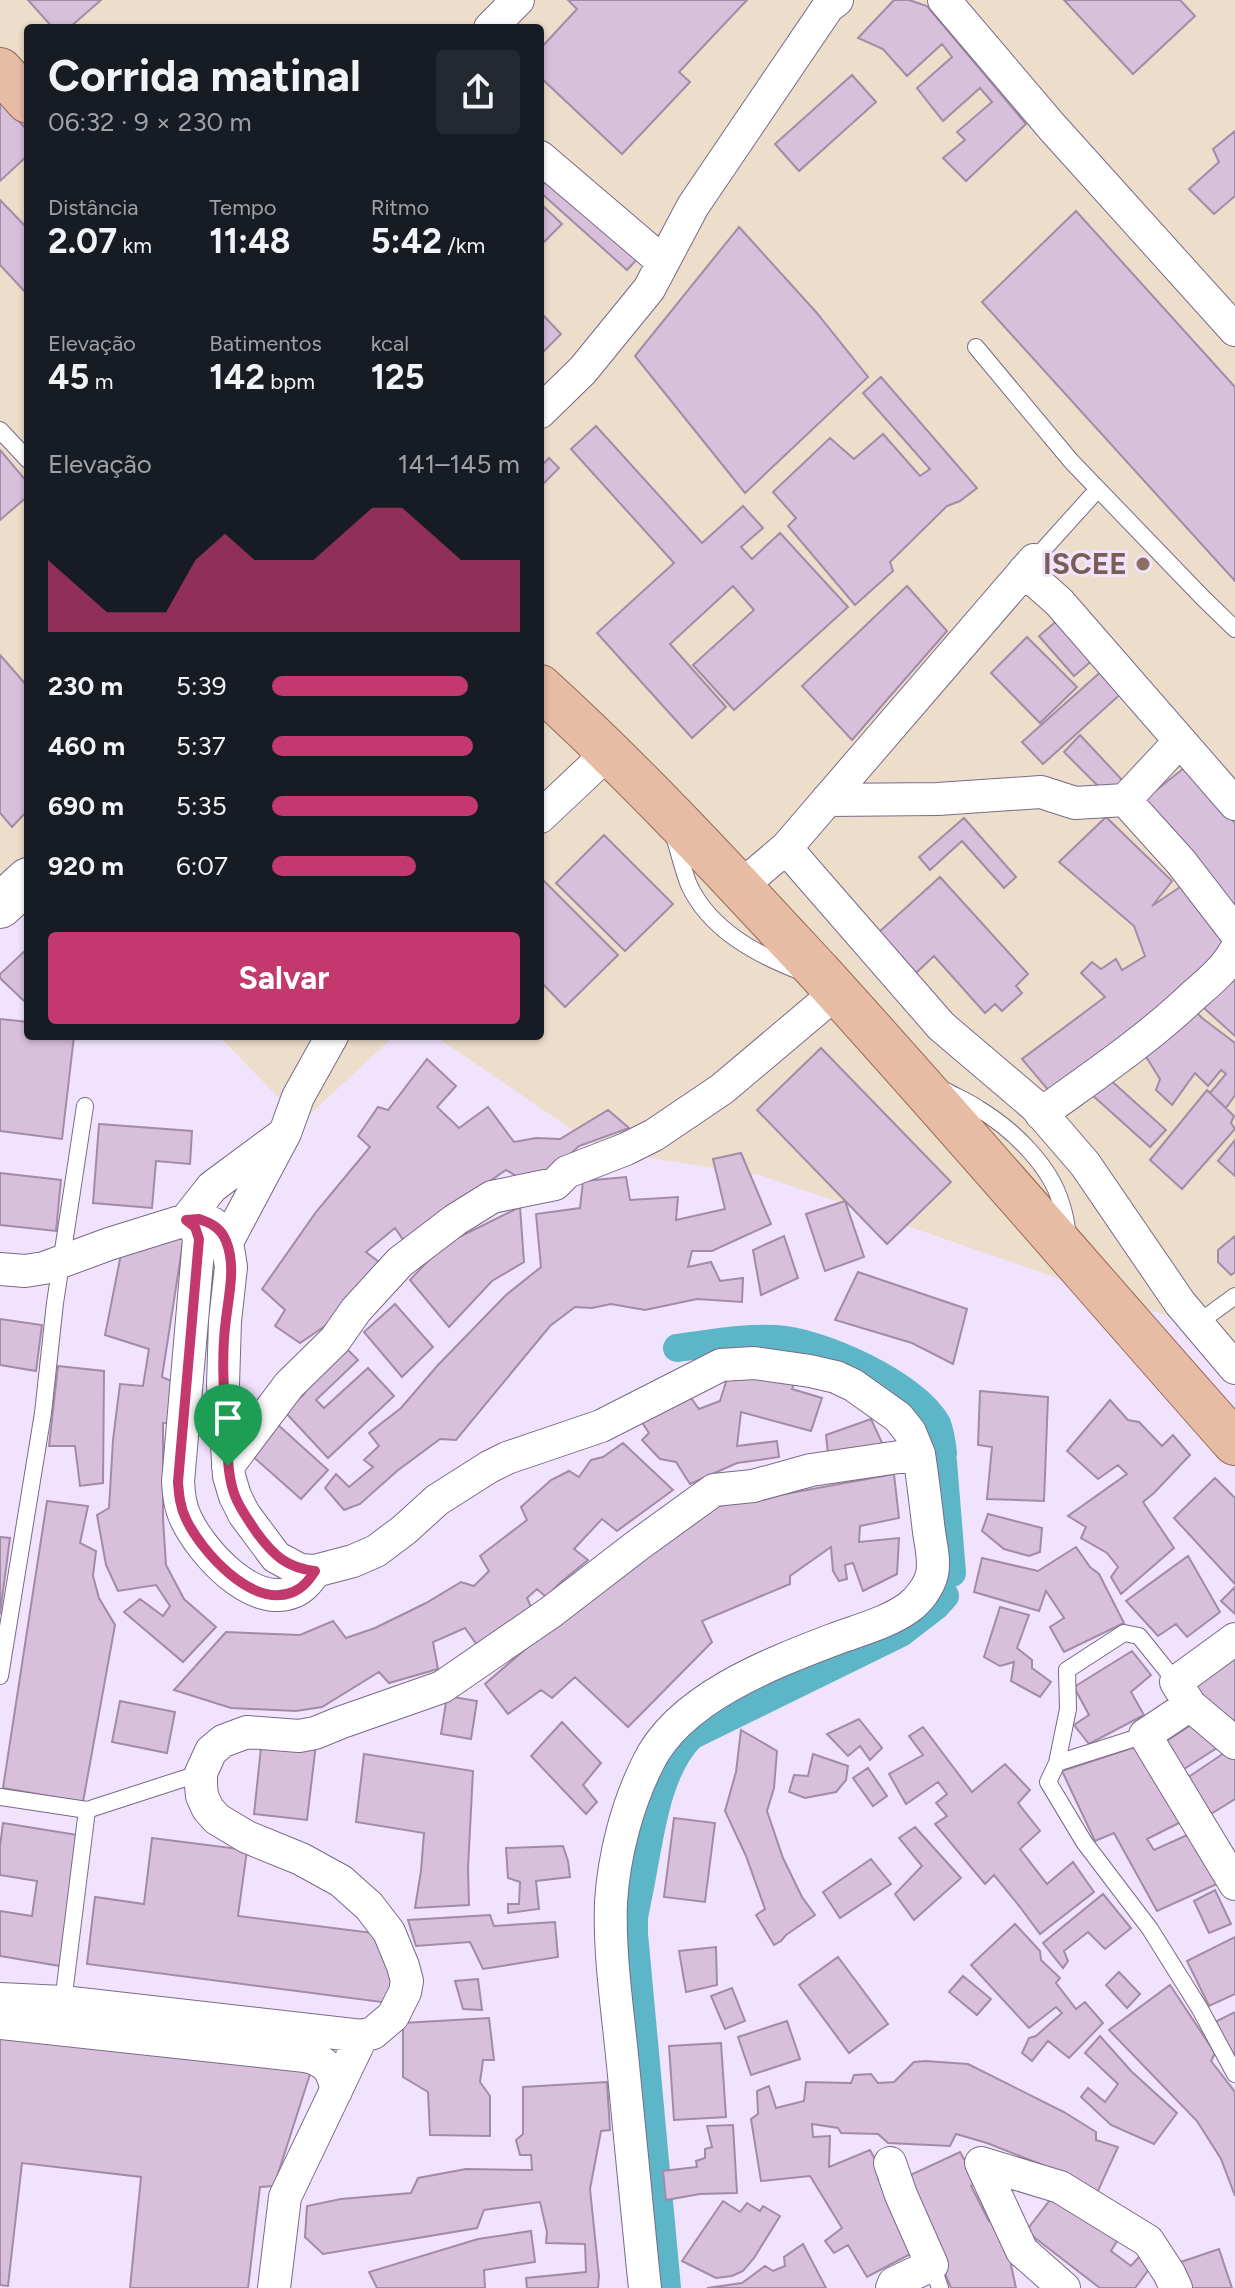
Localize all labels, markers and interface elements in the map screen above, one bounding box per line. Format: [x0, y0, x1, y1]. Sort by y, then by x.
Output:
text: Corrida matinal [48, 49, 361, 102]
button: share [436, 50, 520, 134]
text: 06:32 · 9 × 230 m [48, 106, 252, 138]
text: Distância [48, 194, 138, 221]
text: Tempo [209, 194, 277, 221]
text: Ritmo [371, 194, 429, 221]
text: 2.07 [48, 221, 117, 262]
text: 11:48 [209, 221, 291, 262]
text: 5:42 [371, 221, 442, 262]
text: km [117, 232, 152, 259]
text: /km [442, 232, 485, 259]
text: Elevação [48, 330, 136, 357]
text: Batimentos [209, 330, 322, 357]
text: kcal [371, 330, 409, 357]
text: 45 [48, 357, 89, 398]
text: 142 [209, 357, 265, 398]
text: 125 [371, 357, 424, 398]
text: m [89, 368, 113, 395]
text: bpm [265, 368, 315, 395]
text: Elevação [48, 448, 152, 480]
text: 141–145 m [398, 448, 520, 480]
place label: ISCEE [1043, 545, 1127, 582]
marker: ISCEE [1134, 555, 1152, 573]
text: 230 m [48, 670, 123, 702]
text: 5:39 [176, 670, 226, 702]
text: 460 m [48, 730, 125, 762]
text: 5:37 [176, 730, 226, 762]
text: 690 m [48, 790, 124, 822]
text: 5:35 [176, 790, 227, 822]
text: 920 m [48, 850, 124, 882]
text: 6:07 [176, 850, 228, 882]
button: Salvar [48, 932, 520, 1024]
pin [194, 1384, 262, 1466]
icon: arrive [206, 1396, 250, 1440]

